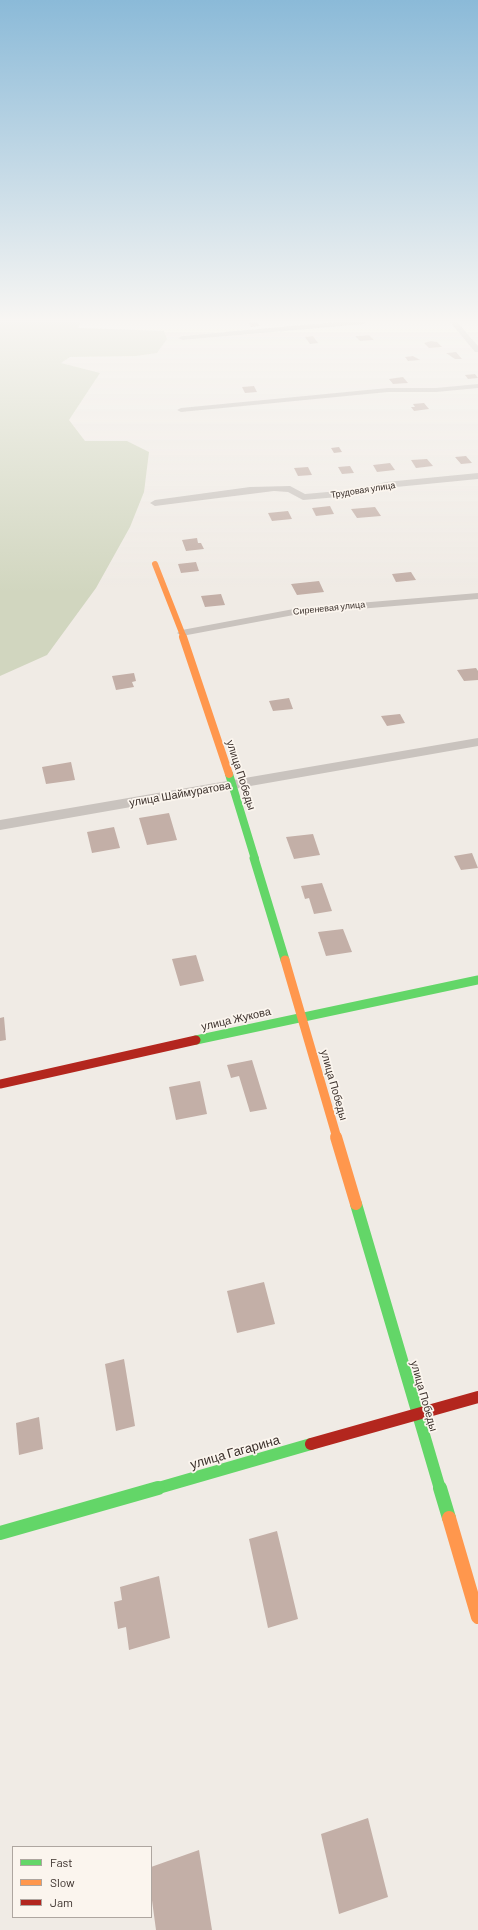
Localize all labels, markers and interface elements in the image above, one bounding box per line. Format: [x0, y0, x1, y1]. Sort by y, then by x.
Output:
street label: Трудовая улица [330, 480, 396, 500]
street label: Сиреневая улица [292, 599, 366, 617]
street label: улица Победы [223, 738, 259, 812]
street label: улица Шаймуратова [128, 779, 232, 809]
street label: улица Жукова [200, 1005, 272, 1033]
street label: улица Победы [318, 1048, 350, 1122]
street label: улица Победы [408, 1359, 440, 1433]
street label: улица Гагарина [188, 1432, 282, 1472]
legend [12, 1846, 152, 1918]
text: Fast [50, 1855, 73, 1869]
text: Slow [50, 1875, 75, 1889]
text: Jam [50, 1895, 73, 1909]

